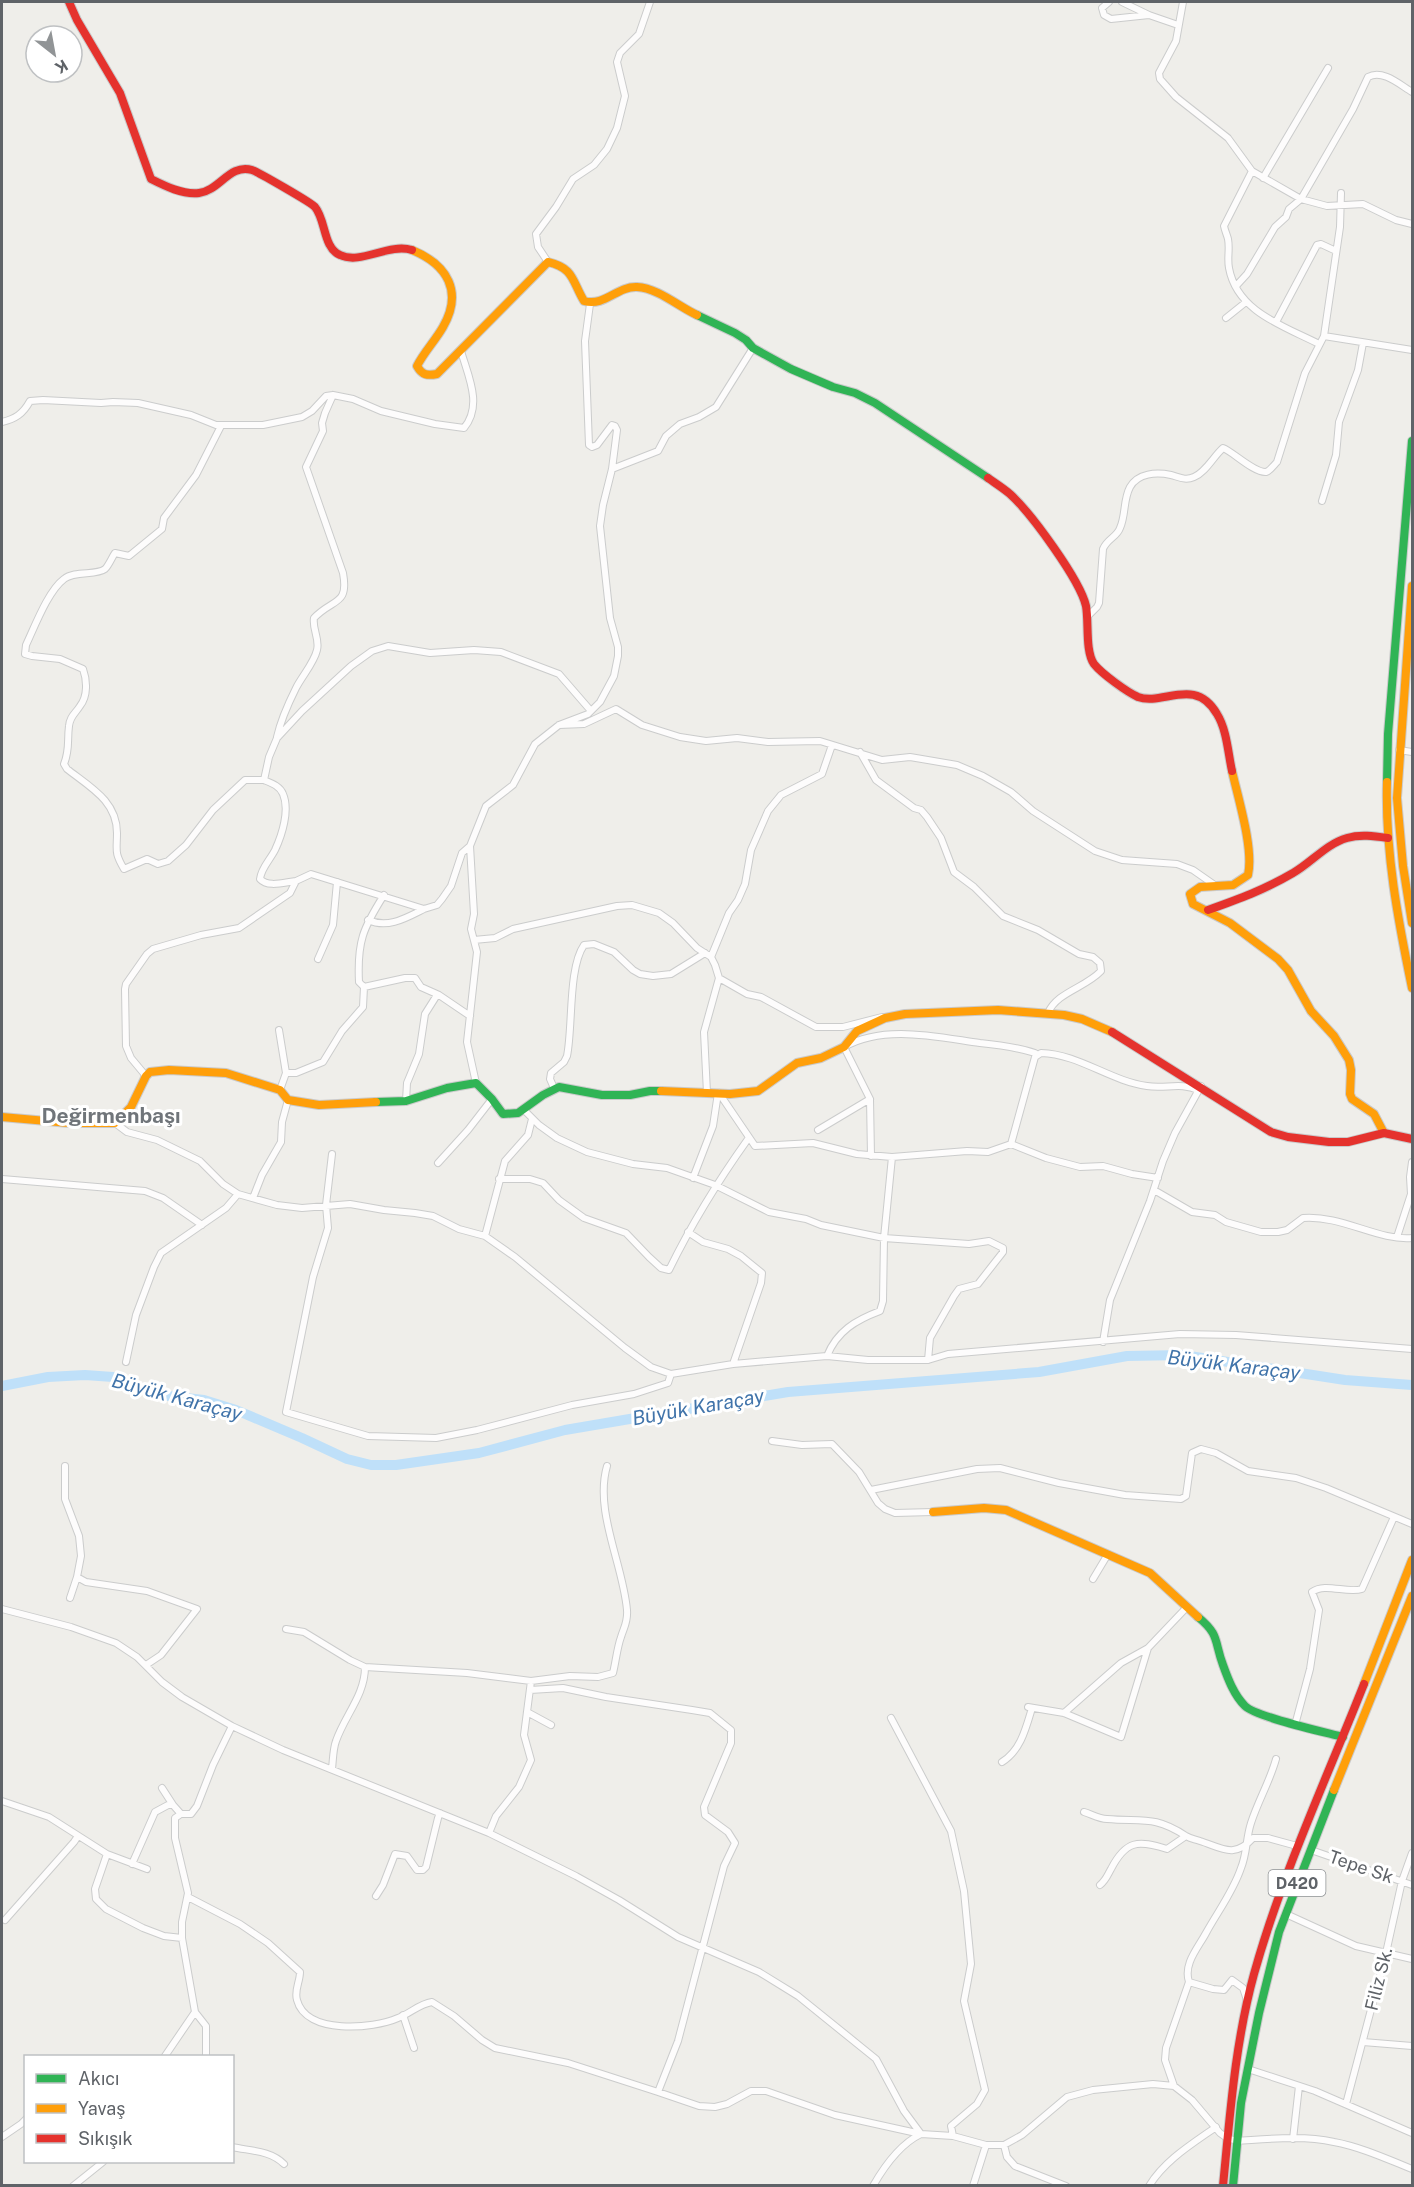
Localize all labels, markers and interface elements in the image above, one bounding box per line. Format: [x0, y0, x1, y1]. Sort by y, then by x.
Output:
north arrow [24, 24, 84, 84]
text: K [51, 55, 71, 78]
district label: Değirmenbaşı [41, 1103, 181, 1128]
water label: Büyük Karaçay [1166, 1345, 1303, 1385]
water label: Büyük Karaçay [109, 1368, 245, 1426]
water label: Büyük Karaçay [630, 1383, 767, 1430]
street label: Tepe Sk [1326, 1846, 1396, 1887]
road number: D420 [1268, 1870, 1326, 1896]
street label: Filiz Sk. [1361, 1945, 1396, 2013]
legend [24, 2055, 234, 2163]
text: Akıcı [78, 2068, 119, 2089]
text: Yavaş [78, 2098, 125, 2119]
text: Sıkışık [78, 2128, 133, 2149]

